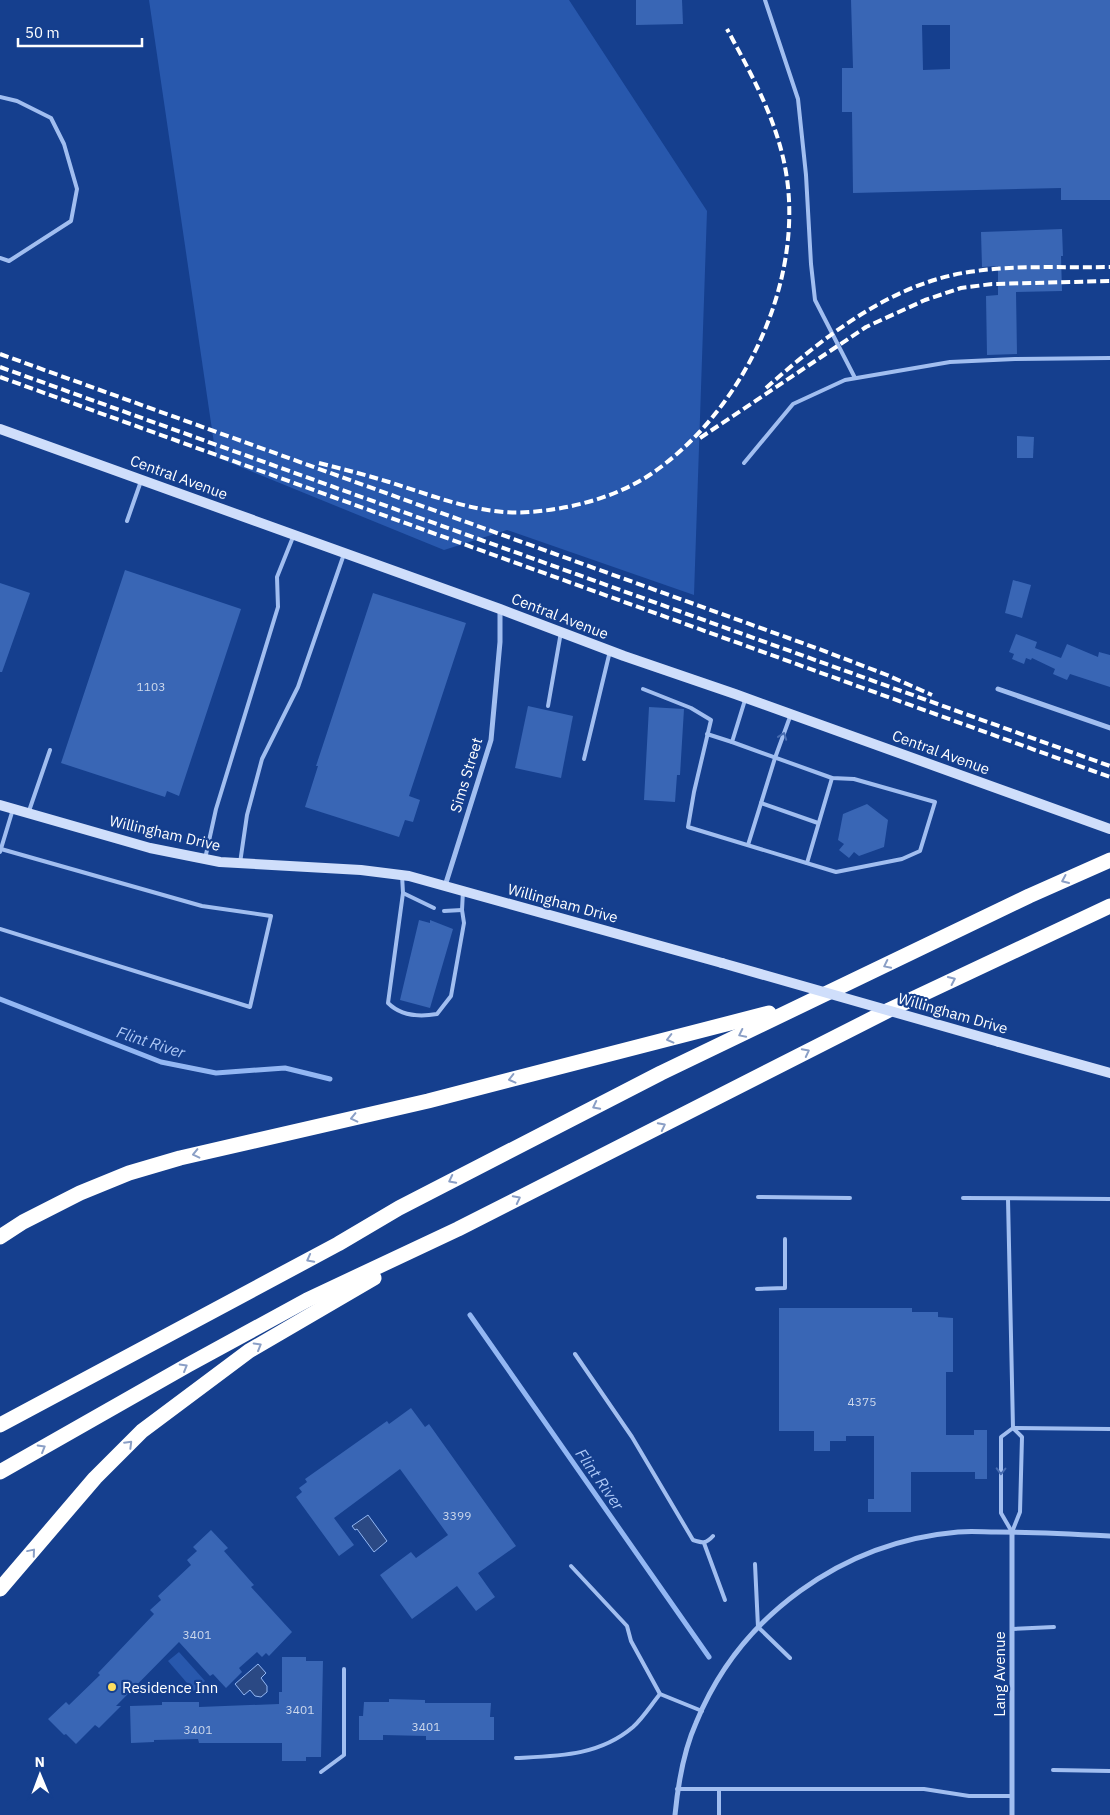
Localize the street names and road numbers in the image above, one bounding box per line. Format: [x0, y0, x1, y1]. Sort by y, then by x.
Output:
street label: Central Avenue [128, 451, 230, 503]
street label: Central Avenue [509, 589, 611, 643]
street label: Central Avenue [890, 726, 992, 778]
street label: Sims Street [446, 735, 486, 815]
street label: Willingham Drive [108, 811, 222, 855]
street label: Willingham Drive [506, 879, 620, 927]
street label: Willingham Drive [896, 988, 1010, 1038]
street label: Lang Avenue [990, 1631, 1009, 1717]

